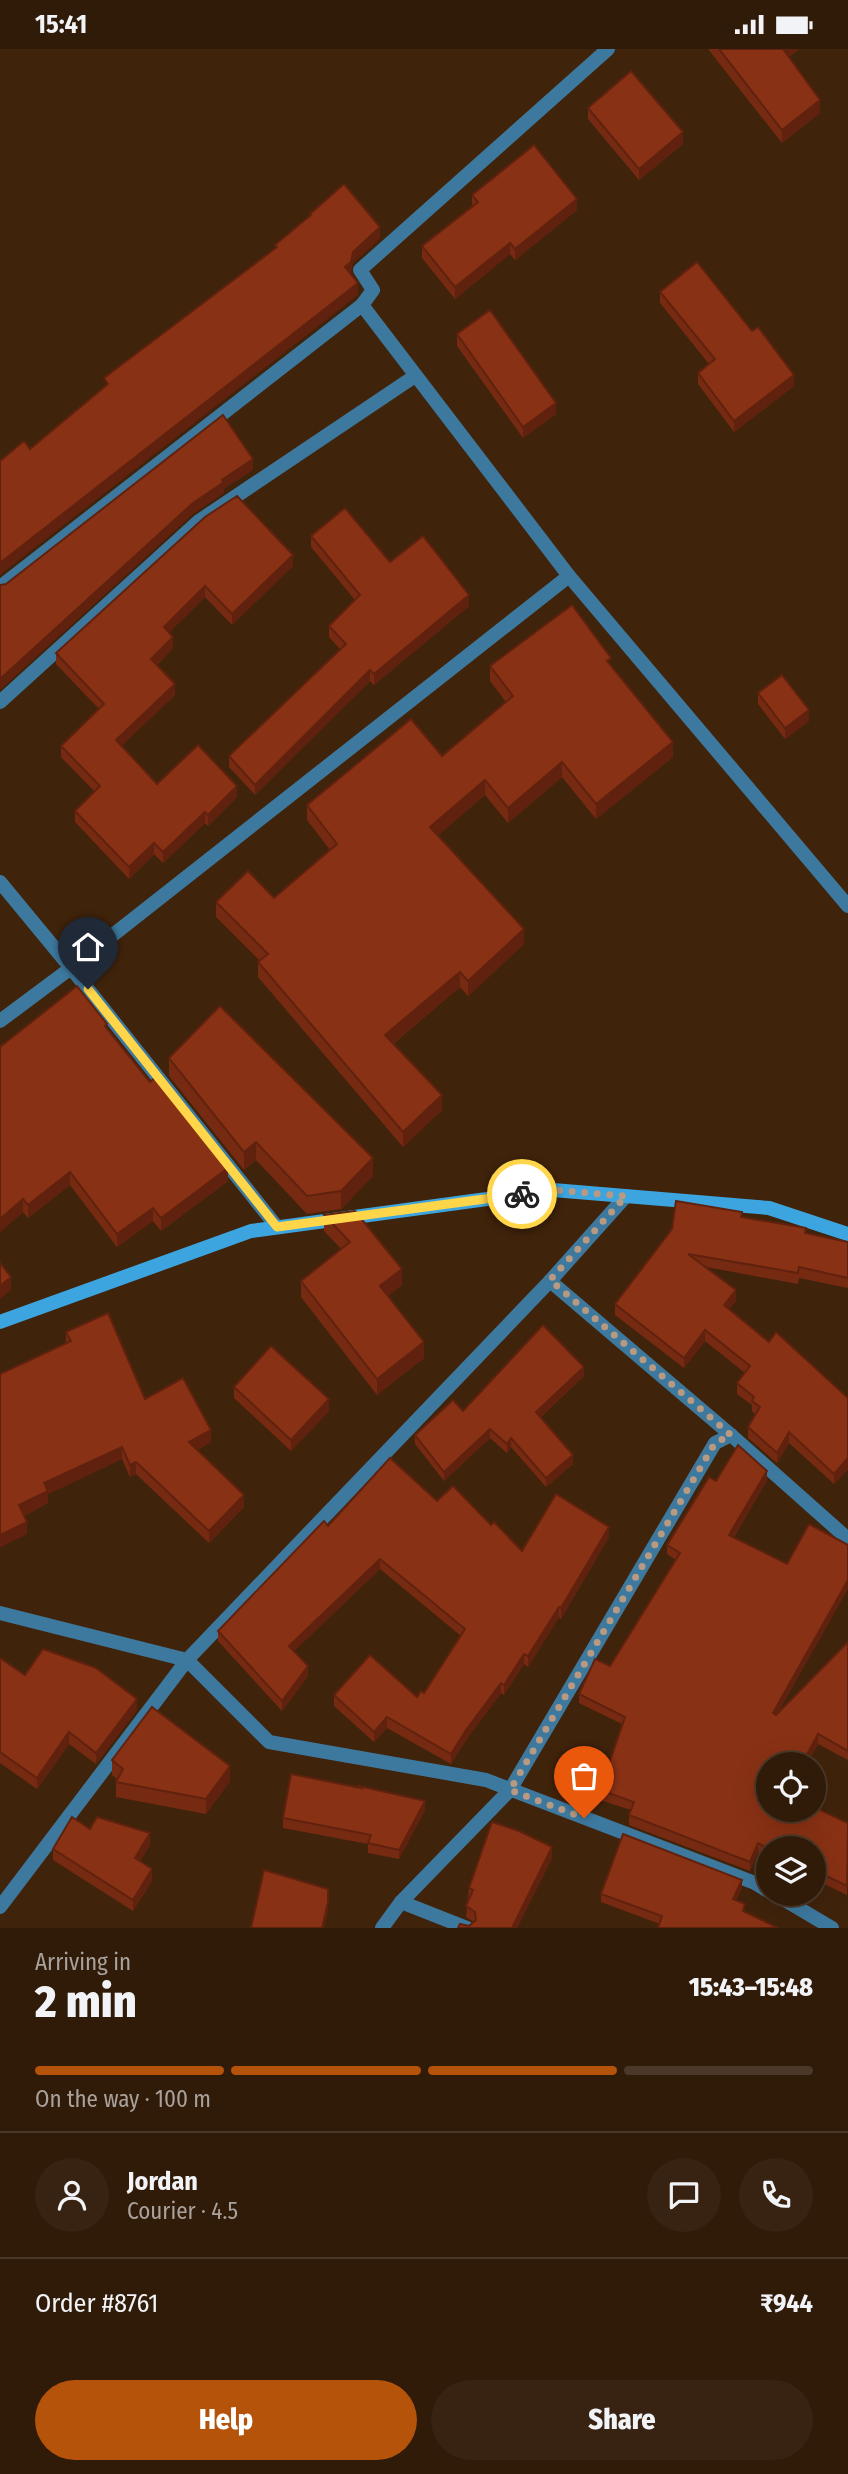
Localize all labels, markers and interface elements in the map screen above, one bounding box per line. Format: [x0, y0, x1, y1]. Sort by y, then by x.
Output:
text: 15:41 [35, 9, 87, 40]
pin [58, 917, 118, 989]
icon: home [69, 928, 107, 966]
courier [487, 1159, 557, 1229]
icon: bike [503, 1175, 541, 1213]
pin [554, 1746, 614, 1818]
map controls [756, 1752, 826, 1906]
button: locate [756, 1752, 826, 1822]
icon: bag [565, 1757, 603, 1795]
button: layers [756, 1836, 826, 1906]
text: Arriving in [35, 1948, 131, 1976]
text: 15:43–15:48 [689, 1972, 813, 2003]
text: 2 min [35, 1974, 137, 2029]
text: On the way · 100 m [35, 2085, 211, 2113]
button: person [35, 2158, 109, 2232]
button: chat [647, 2158, 721, 2232]
button: phone [739, 2158, 813, 2232]
text: Jordan [127, 2166, 198, 2197]
text: Courier · 4.5 [127, 2197, 238, 2225]
text: Order #8761 [35, 2288, 158, 2319]
text: ₹944 [760, 2288, 813, 2319]
button: Help [35, 2380, 417, 2460]
button: Share [431, 2380, 813, 2460]

